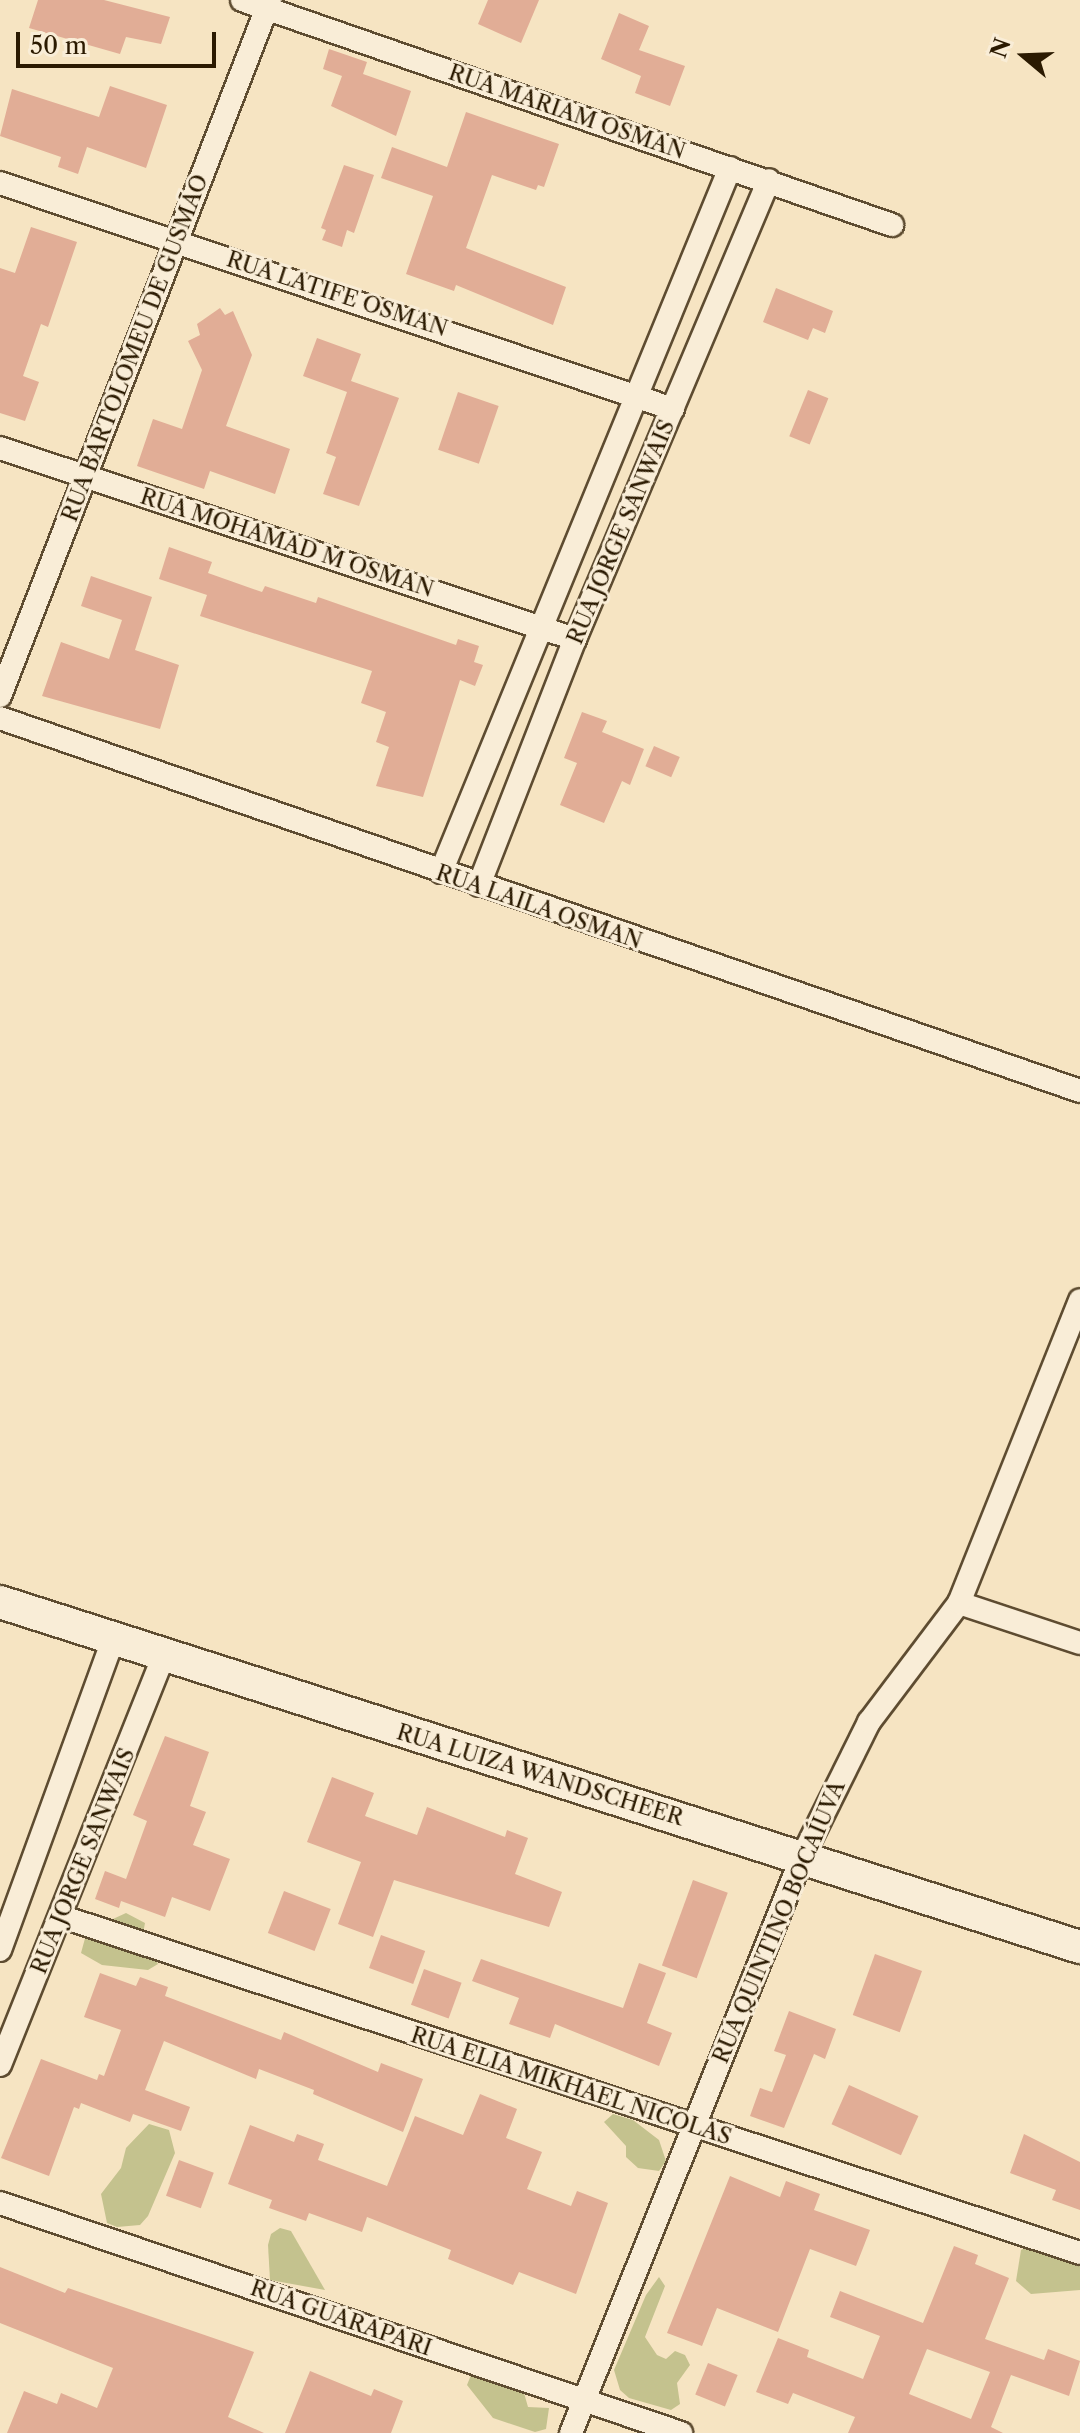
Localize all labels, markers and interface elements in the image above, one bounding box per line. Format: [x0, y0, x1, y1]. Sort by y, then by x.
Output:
scale bar [20, 16, 220, 66]
north arrow [984, 16, 1064, 96]
text: 50 m [30, 31, 87, 60]
text: N [985, 35, 1017, 61]
street label: RUA MARIAM OSMAN [445, 59, 689, 165]
street label: RUA BARTOLOMEU DE GUSMÃO [56, 170, 214, 526]
street label: RUA LATIFE OSMAN [223, 246, 451, 342]
street label: RUA JORGE SANWAIS [562, 415, 680, 649]
street label: RUA MOHAMAD M OSMAN [137, 483, 437, 603]
street label: RUA LAILA OSMAN [432, 859, 646, 955]
street label: RUA LUIZA WANDSCHEER [392, 1718, 688, 1832]
street label: RUA JORGE SANWAIS [25, 1744, 141, 1978]
street label: RUA QUINTINO BOCAÍUVA [707, 1776, 851, 2068]
street label: RUA ELIA MIKHAEL NICOLAS [406, 2021, 736, 2151]
street label: RUA GUARAPARI [246, 2274, 436, 2362]

